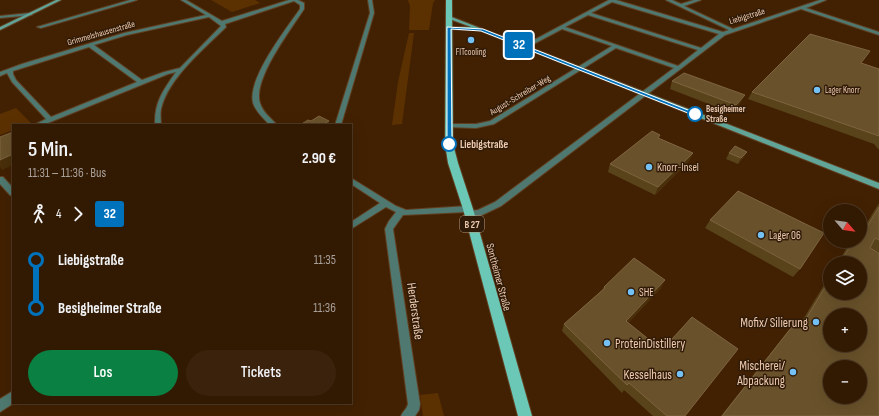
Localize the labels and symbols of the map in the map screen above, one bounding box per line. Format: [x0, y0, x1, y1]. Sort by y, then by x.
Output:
street label: Liebigstraße [728, 6, 767, 27]
street label: Grimmelshausenstraße [66, 18, 137, 48]
line badge: 32 [501, 32, 537, 58]
marker: FITcooling [466, 35, 476, 45]
place label: FITcooling [456, 47, 487, 58]
street label: August-Schreiber-Weg [487, 73, 553, 118]
marker: Lager Knorr [812, 85, 822, 95]
place label: Lager Knorr [825, 85, 860, 96]
place label: Besigheimer Straße [706, 104, 746, 125]
marker: Besigheimer Straße [687, 106, 703, 122]
marker: Liebigstraße [441, 136, 457, 152]
place label: Liebigstraße [460, 138, 509, 151]
place label: Knorr-Insel [657, 161, 699, 174]
marker: Knorr-Insel [644, 162, 654, 172]
north arrow [823, 204, 867, 248]
road number: B 27 [460, 216, 484, 232]
place label: Lager 06 [769, 229, 801, 242]
marker: Lager 06 [756, 230, 766, 240]
street label: Sontheimer Straße [483, 242, 514, 312]
street label: Herderstraße [403, 282, 427, 341]
place label: SHE [639, 286, 654, 299]
marker: SHE [626, 287, 636, 297]
place label: Mofix/ Silierung [740, 315, 808, 331]
marker: Mofix/ Silierung [811, 317, 821, 327]
place label: ProteinDistillery [615, 336, 685, 352]
marker: ProteinDistillery [602, 338, 612, 348]
place label: Mischerei/ Abpackung [736, 358, 785, 389]
place label: Kesselhaus [624, 367, 672, 383]
marker: Mischerei/ Abpackung [788, 367, 798, 377]
marker: Kesselhaus [675, 369, 685, 379]

